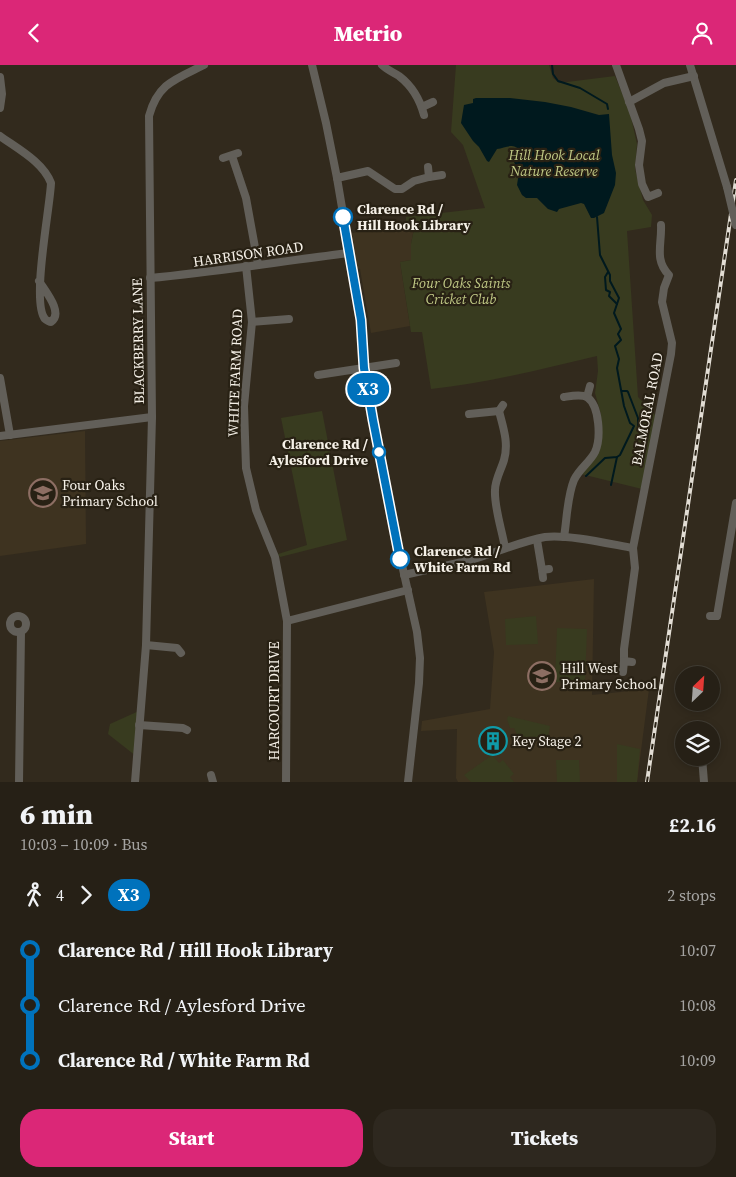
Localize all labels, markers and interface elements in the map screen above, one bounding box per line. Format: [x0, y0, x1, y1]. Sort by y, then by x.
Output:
text: Metrio [334, 18, 402, 48]
icon: back [20, 19, 48, 47]
icon: person [688, 19, 716, 47]
park label: Hill Hook Local Nature Reserve [507, 145, 600, 181]
place label: Clarence Rd / Hill Hook Library [357, 199, 471, 235]
marker: Clarence Rd / Hill Hook Library [333, 207, 353, 227]
street label: HARRISON ROAD [192, 236, 305, 272]
park label: Four Oaks Saints Cricket Club [411, 273, 511, 309]
street label: BLACKBERRY LANE [127, 278, 149, 404]
street label: WHITE FARM ROAD [223, 308, 247, 438]
street label: BALMORAL ROAD [626, 351, 668, 467]
line badge: X3 [346, 373, 390, 405]
text: X3 [357, 376, 379, 401]
place label: Clarence Rd / Aylesford Drive [269, 434, 369, 470]
marker: Clarence Rd / Aylesford Drive [372, 445, 386, 459]
place label: Four Oaks Primary School [62, 475, 158, 511]
school or university icon: Four Oaks Primary School [28, 478, 58, 508]
place label: Clarence Rd / White Farm Rd [414, 541, 511, 577]
marker: Clarence Rd / White Farm Rd [390, 549, 410, 569]
street label: HARCOURT DRIVE [264, 641, 284, 761]
place label: Hill West Primary School [561, 658, 657, 694]
school or university icon: Hill West Primary School [527, 661, 557, 691]
north arrow [675, 666, 720, 711]
map controls [675, 666, 720, 766]
button: layers [675, 721, 720, 766]
building icon: Key Stage 2 [478, 726, 508, 756]
place label: Key Stage 2 [512, 731, 582, 751]
text: 6 min [20, 795, 93, 833]
text: £2.16 [669, 812, 716, 838]
text: 10:03 – 10:09 · Bus [20, 833, 148, 855]
icon: walk [20, 881, 48, 909]
icon: forward [72, 881, 100, 909]
text: X3 [118, 882, 140, 907]
text: 4 [56, 884, 64, 906]
text: 2 stops [667, 884, 716, 906]
text: Clarence Rd / Hill Hook Library [58, 937, 333, 963]
text: 10:07 [679, 939, 716, 961]
text: Clarence Rd / Aylesford Drive [58, 992, 306, 1018]
text: 10:08 [679, 994, 716, 1016]
text: Clarence Rd / White Farm Rd [58, 1047, 310, 1073]
text: 10:09 [679, 1049, 716, 1071]
button: Start [20, 1109, 363, 1167]
button: Tickets [373, 1109, 716, 1167]

